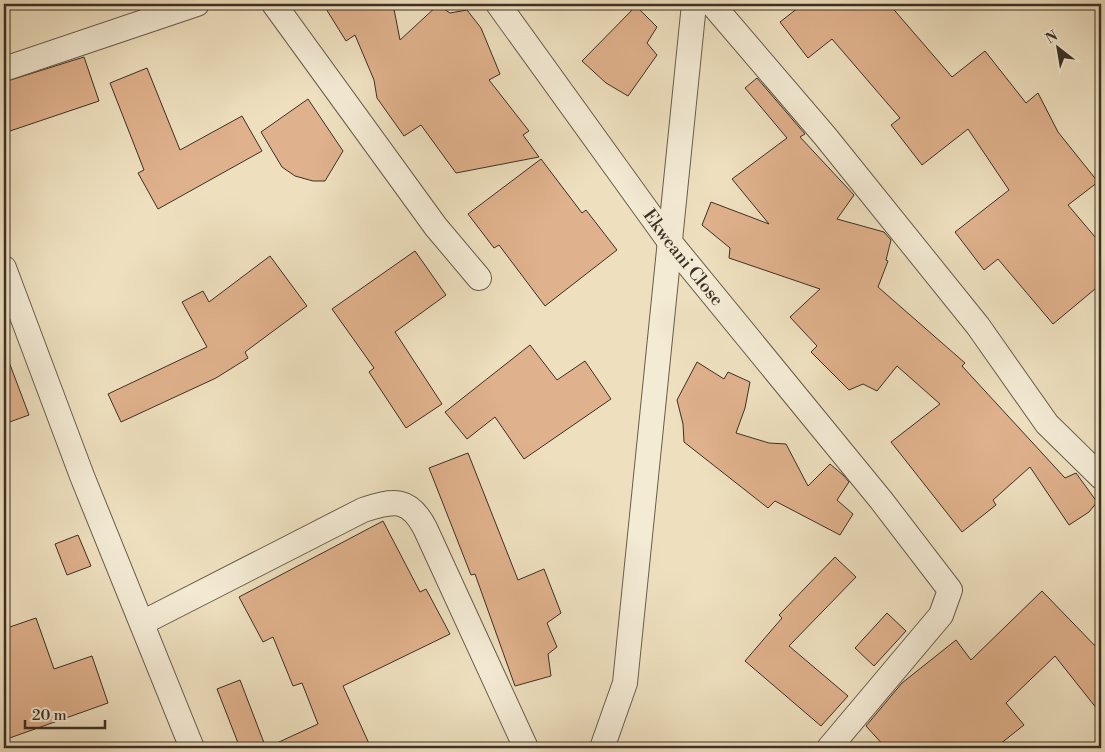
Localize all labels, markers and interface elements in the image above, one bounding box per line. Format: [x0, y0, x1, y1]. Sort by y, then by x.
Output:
north arrow [1032, 22, 1082, 72]
text: N [1042, 27, 1061, 48]
street label: Ekweani Close [638, 205, 729, 311]
scale bar [25, 697, 105, 729]
text: 20 m [32, 706, 67, 725]

